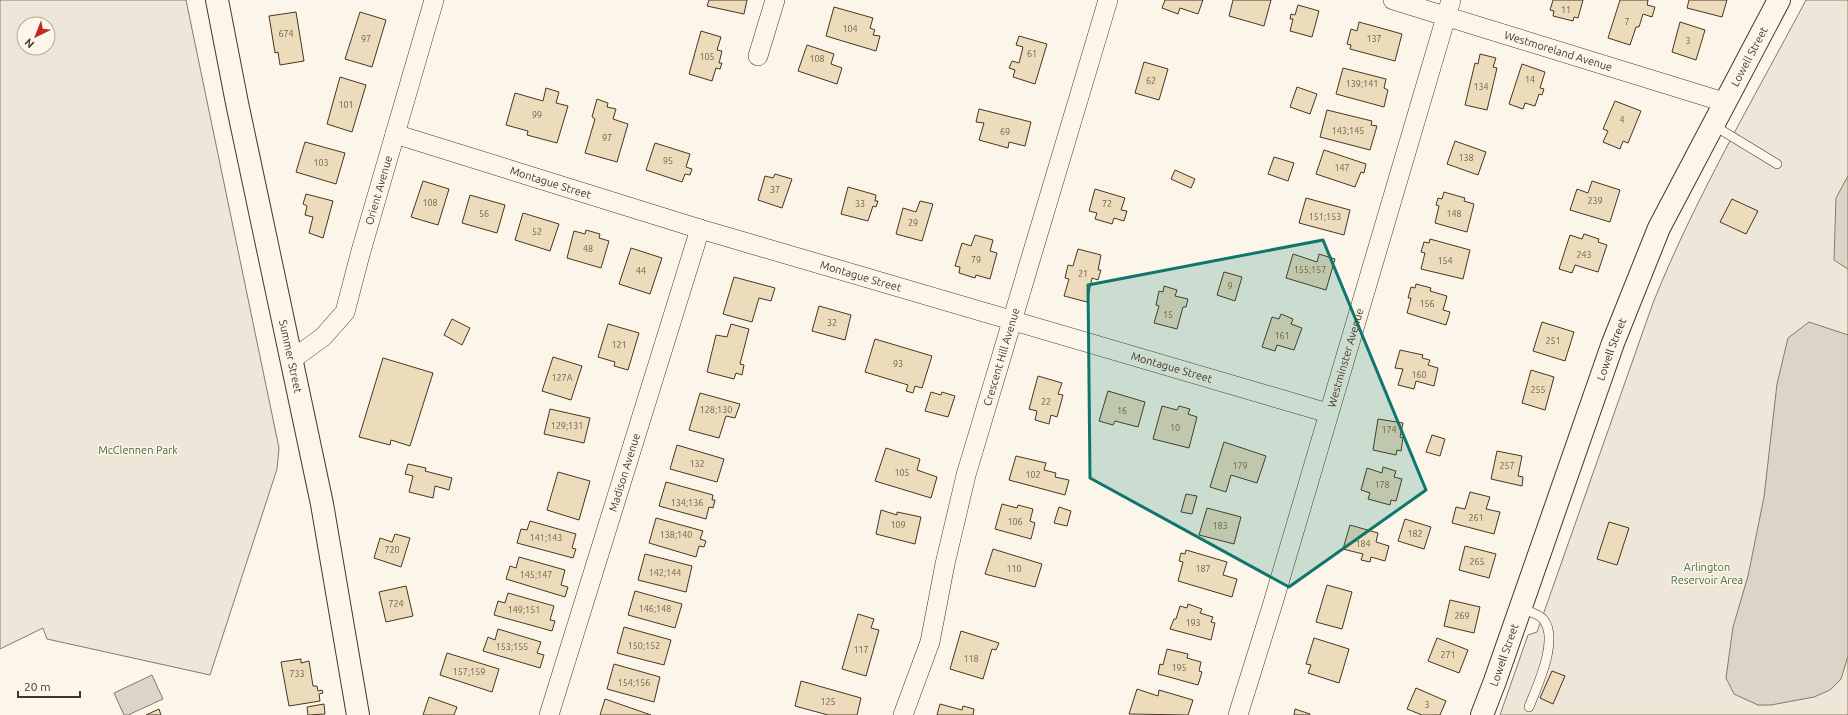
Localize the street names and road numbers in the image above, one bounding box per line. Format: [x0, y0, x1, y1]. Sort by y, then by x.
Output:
street label: Lowell Street [1729, 24, 1770, 88]
street label: Westmoreland Avenue [1503, 29, 1614, 73]
street label: Orient Avenue [363, 154, 394, 226]
street label: Montague Street [509, 164, 593, 201]
street label: Montague Street [819, 259, 904, 294]
street label: Crescent Hill Avenue [981, 306, 1022, 407]
street label: Westminster Avenue [1325, 307, 1366, 409]
street label: Lowell Street [1594, 316, 1629, 382]
street label: Summer Street [277, 319, 304, 395]
street label: Montague Street [1130, 350, 1214, 385]
street label: Madison Avenue [607, 432, 642, 513]
street label: Lowell Street [1488, 621, 1521, 688]

